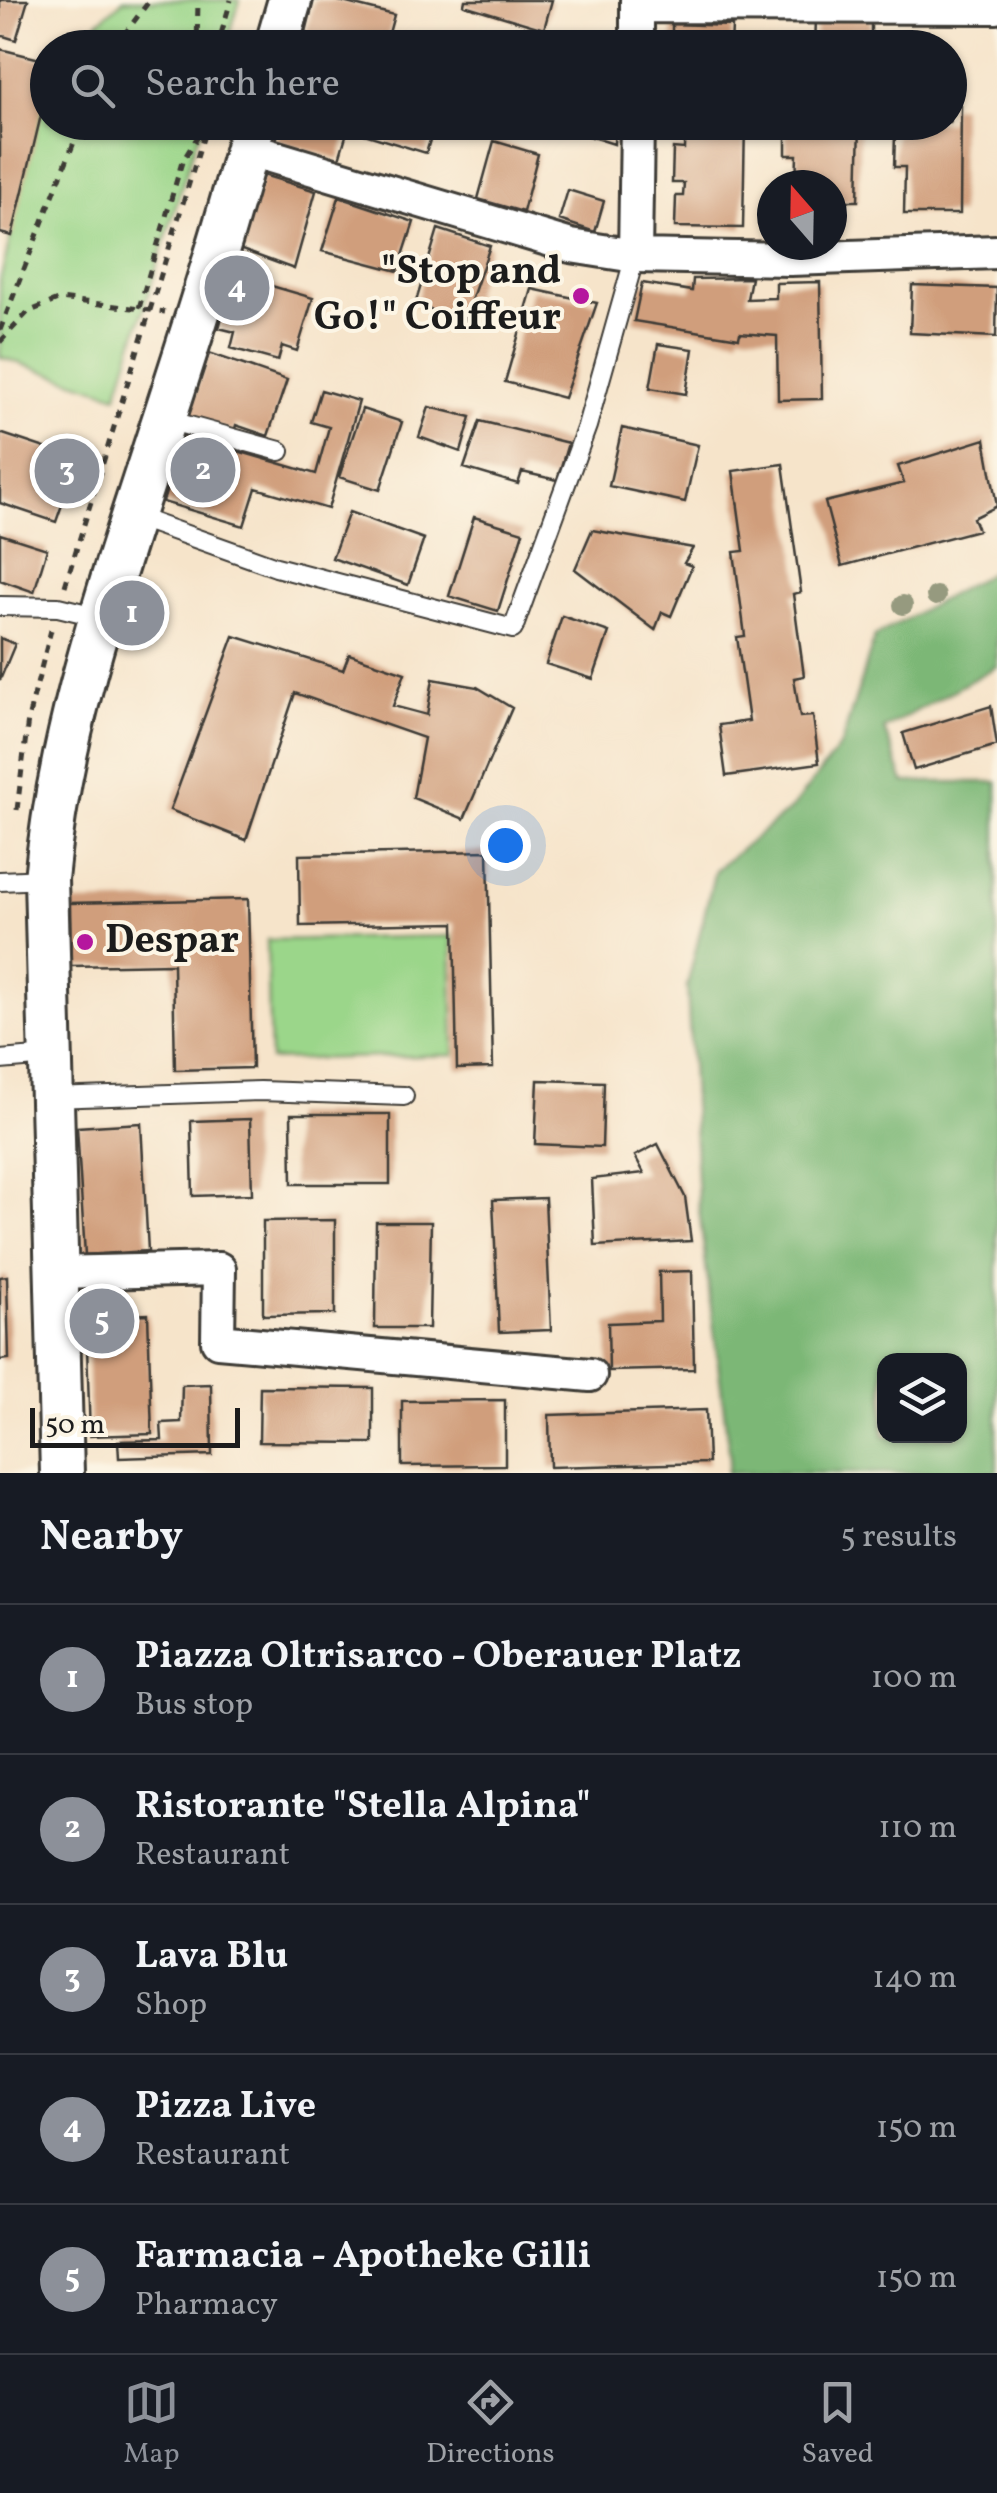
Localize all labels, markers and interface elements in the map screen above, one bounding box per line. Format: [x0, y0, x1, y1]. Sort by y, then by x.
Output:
search box [30, 30, 967, 140]
icon: search [65, 58, 120, 113]
text: Search here [145, 59, 340, 112]
north arrow [757, 170, 847, 260]
place label: "Stop and Go!" Coiffeur [314, 245, 561, 347]
pin: 4 [204, 250, 270, 326]
marker: "Stop and Go!" Coiffeur [570, 285, 592, 307]
pin: 2 [170, 432, 236, 508]
pin: 3 [34, 434, 100, 508]
pin: 1 [100, 576, 164, 650]
your location [480, 820, 531, 871]
place label: Despar [105, 914, 239, 970]
marker: Despar [74, 931, 96, 953]
pin: 5 [70, 1284, 134, 1358]
map controls [877, 1353, 967, 1443]
button: layers [877, 1353, 967, 1443]
scale bar [30, 1403, 240, 1448]
text: 50 m [45, 1406, 105, 1445]
text: Nearby [40, 1509, 183, 1568]
text: 5 results [840, 1516, 957, 1560]
text: Piazza Oltrisarco - Oberauer Platz [135, 1631, 741, 1684]
text: 1 [66, 1657, 79, 1701]
text: 100 m [871, 1657, 957, 1701]
text: Bus stop [135, 1684, 253, 1728]
text: Ristorante "Stella Alpina" [135, 1781, 591, 1834]
text: 2 [64, 1807, 81, 1851]
text: 110 m [878, 1807, 957, 1851]
text: Restaurant [135, 1834, 290, 1878]
text: Lava Blu [135, 1931, 288, 1984]
text: 3 [64, 1957, 81, 2001]
text: 140 m [872, 1957, 957, 2001]
text: Shop [135, 1984, 207, 2028]
text: Pizza Live [135, 2081, 316, 2134]
text: 4 [63, 2107, 82, 2151]
text: 150 m [876, 2107, 957, 2151]
text: Restaurant [135, 2134, 290, 2178]
text: Farmacia - Apotheke Gilli [135, 2231, 591, 2284]
text: 5 [65, 2257, 80, 2301]
text: 150 m [876, 2257, 957, 2301]
text: Pharmacy [135, 2284, 278, 2328]
tab: Map [123, 2375, 179, 2474]
tab: Directions [426, 2375, 555, 2474]
tab: Saved [801, 2375, 874, 2474]

